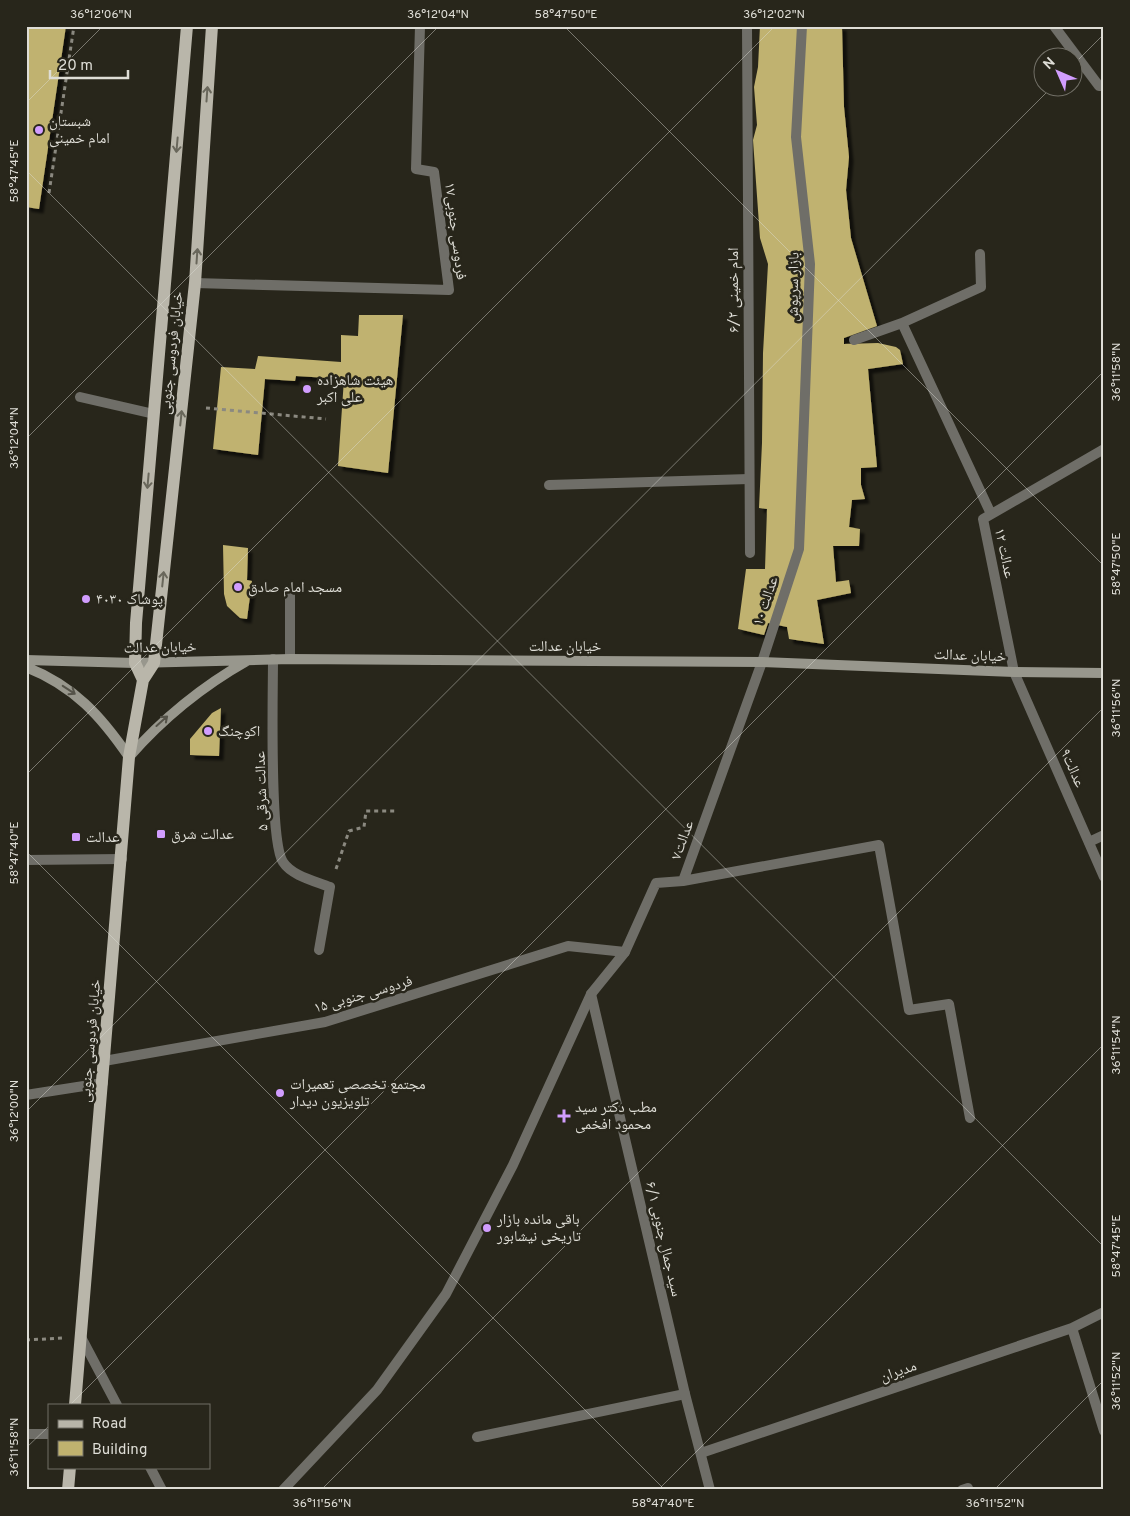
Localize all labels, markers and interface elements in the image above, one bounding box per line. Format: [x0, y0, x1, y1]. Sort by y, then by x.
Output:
text: 36°12'06"N [70, 7, 132, 23]
text: 36°12'04"N [407, 7, 469, 23]
text: 58°47'50"E [534, 7, 598, 23]
text: 36°12'02"N [743, 7, 805, 23]
scale bar [50, 48, 128, 80]
north arrow [1032, 48, 1082, 98]
text: N [1040, 54, 1059, 73]
text: 20 m [58, 57, 93, 76]
one-way arrow [203, 86, 212, 102]
place label: شبستان امام خمینی [49, 113, 110, 149]
marker: شبستان امام خمینی [33, 124, 45, 136]
one-way arrow [172, 136, 181, 152]
text: 58°47'45"E [7, 140, 23, 202]
street label: فردوسی جنوبی۱۷ [439, 181, 470, 281]
street label: امام خمینی ۶/۲ [725, 247, 744, 333]
one-way arrow [192, 249, 202, 265]
street label: بازار سرپوش [784, 252, 805, 322]
street label: خیابان فردوسی جنوبی [157, 290, 188, 416]
text: 36°11'58"N [1109, 343, 1125, 401]
place label: هیئت شاهزاده علی اکبر [316, 372, 393, 408]
marker: هیئت شاهزاده علی اکبر [301, 383, 313, 395]
text: 36°12'04"N [7, 407, 23, 469]
one-way arrow [176, 410, 186, 426]
one-way arrow [143, 473, 153, 489]
street label: عدالت ۱۲ [989, 527, 1018, 580]
text: 58°47'50"E [1109, 532, 1125, 596]
one-way arrow [158, 572, 168, 588]
street label: عدالت ۱۰ [749, 574, 784, 629]
place label: مسجد امام صادق [248, 579, 342, 598]
marker: مسجد امام صادق [232, 581, 244, 593]
place label: پوشاک ۴۰۳۰ [96, 591, 163, 610]
marker: پوشاک ۴۰۳۰ [80, 593, 92, 605]
street label: خیابان عدالت [124, 638, 197, 659]
street label: خیابان عدالت [529, 638, 602, 657]
street label: خیابان عدالت [933, 646, 1007, 667]
text: 36°11'56"N [1109, 679, 1125, 737]
one-way arrow [62, 685, 76, 695]
one-way arrow [155, 716, 168, 727]
place label: اکوچنگ [218, 723, 260, 742]
marker: اکوچنگ [202, 725, 214, 737]
street label: عدالت۹ [1055, 746, 1089, 791]
street label: عدالت شرقی ۵ [252, 750, 273, 831]
street label: عدالت۷ [668, 818, 699, 863]
text: 58°47'40"E [7, 821, 23, 885]
place label: عدالت شرق [171, 826, 234, 845]
marker: عدالت شرق [155, 828, 167, 840]
place label: عدالت [86, 829, 120, 848]
marker: عدالت [70, 831, 82, 843]
street label: فردوسی جنوبی ۱۵ [312, 972, 415, 1019]
street label: خیابان فردوسی جنوبی [77, 978, 106, 1104]
text: 36°11'54"N [1109, 1015, 1125, 1075]
place label: مجتمع تخصصی تعمیرات تلویزیون دیدار [289, 1076, 426, 1112]
text: 36°12'00"N [7, 1080, 23, 1142]
marker: مجتمع تخصصی تعمیرات تلویزیون دیدار [274, 1087, 286, 1099]
place label: مطب دکتر سید محمود افخمی [575, 1099, 657, 1135]
marker: مطب دکتر سید محمود افخمی [557, 1109, 571, 1123]
street label: سید جمال جنوبی ۶/۱ [640, 1180, 685, 1299]
place label: باقی مانده بازار تاریخی نیشابور [496, 1211, 581, 1247]
text: 58°47'45"E [1109, 1215, 1125, 1277]
marker: باقی مانده بازار تاریخی نیشابور [481, 1222, 493, 1234]
text: 36°11'52"N [1109, 1352, 1125, 1410]
street label: مدیران [878, 1357, 919, 1388]
legend [48, 1404, 210, 1468]
text: Road [92, 1415, 127, 1434]
text: 36°11'58"N [7, 1418, 23, 1476]
text: Building [92, 1441, 147, 1460]
text: 36°11'56"N [293, 1496, 351, 1512]
text: 58°47'40"E [631, 1496, 695, 1512]
text: 36°11'52"N [966, 1496, 1024, 1512]

